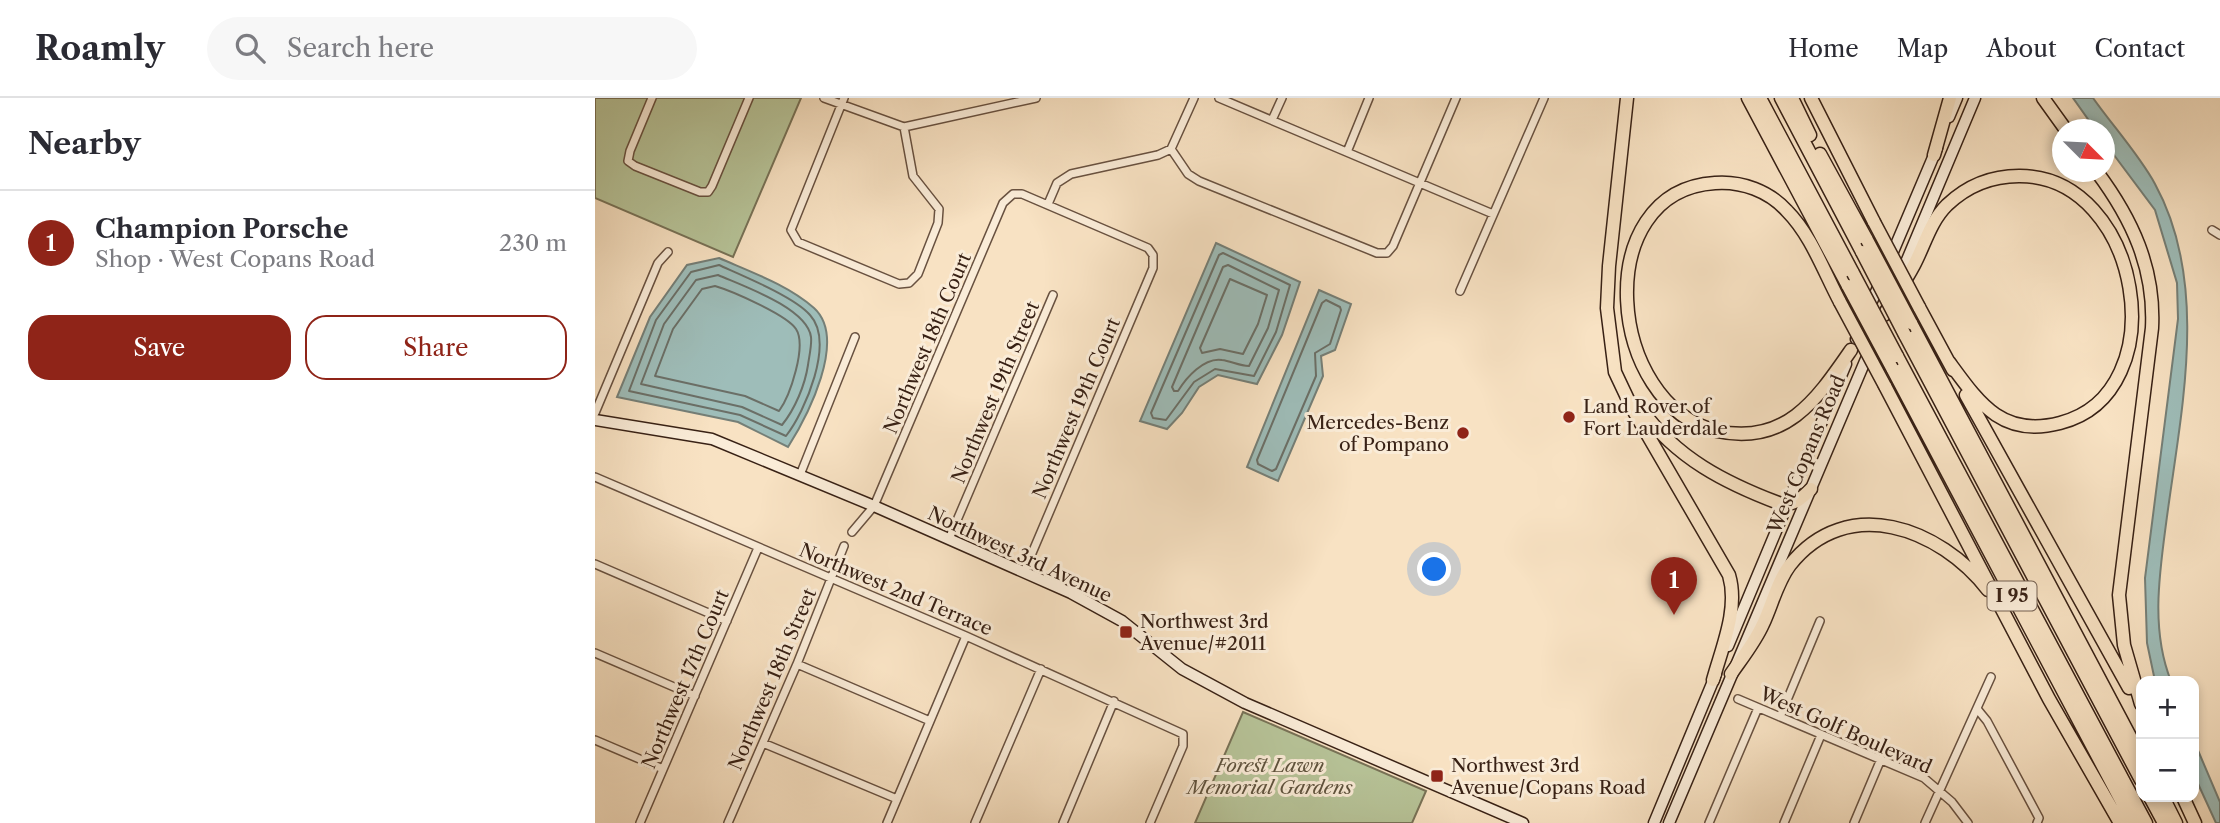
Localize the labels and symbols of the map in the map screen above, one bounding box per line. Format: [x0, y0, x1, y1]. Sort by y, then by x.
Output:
north arrow [2052, 119, 2115, 182]
street label: Northwest 18th Court [879, 249, 976, 437]
street label: Northwest 19th Street [947, 298, 1044, 487]
street label: Northwest 19th Court [1028, 314, 1125, 502]
street label: West Copans Road [1762, 371, 1850, 538]
place label: Land Rover of Fort Lauderdale [1583, 395, 1728, 440]
marker: Land Rover of Fort Lauderdale [1561, 409, 1577, 425]
place label: Mercedes-Benz of Pompano [1307, 411, 1449, 456]
marker: Mercedes-Benz of Pompano [1455, 425, 1471, 441]
street label: Northwest 3rd Avenue [924, 502, 1115, 607]
street label: Northwest 2nd Terrace [796, 538, 996, 641]
your location [1417, 552, 1451, 586]
pin: 1 [1651, 557, 1697, 615]
road number: I 95 [1987, 582, 2037, 610]
street label: Northwest 18th Street [724, 584, 821, 774]
street label: Northwest 17th Court [637, 586, 734, 772]
place label: Northwest 3rd Avenue/#2011 [1139, 610, 1269, 655]
marker: Northwest 3rd Avenue/#2011 [1118, 624, 1134, 640]
street label: West Golf Boulevard [1755, 682, 1936, 779]
park label: Forest Lawn Memorial Gardens [1185, 754, 1353, 799]
place label: Northwest 3rd Avenue/Copans Road [1450, 754, 1646, 799]
marker: Northwest 3rd Avenue/Copans Road [1429, 768, 1445, 784]

